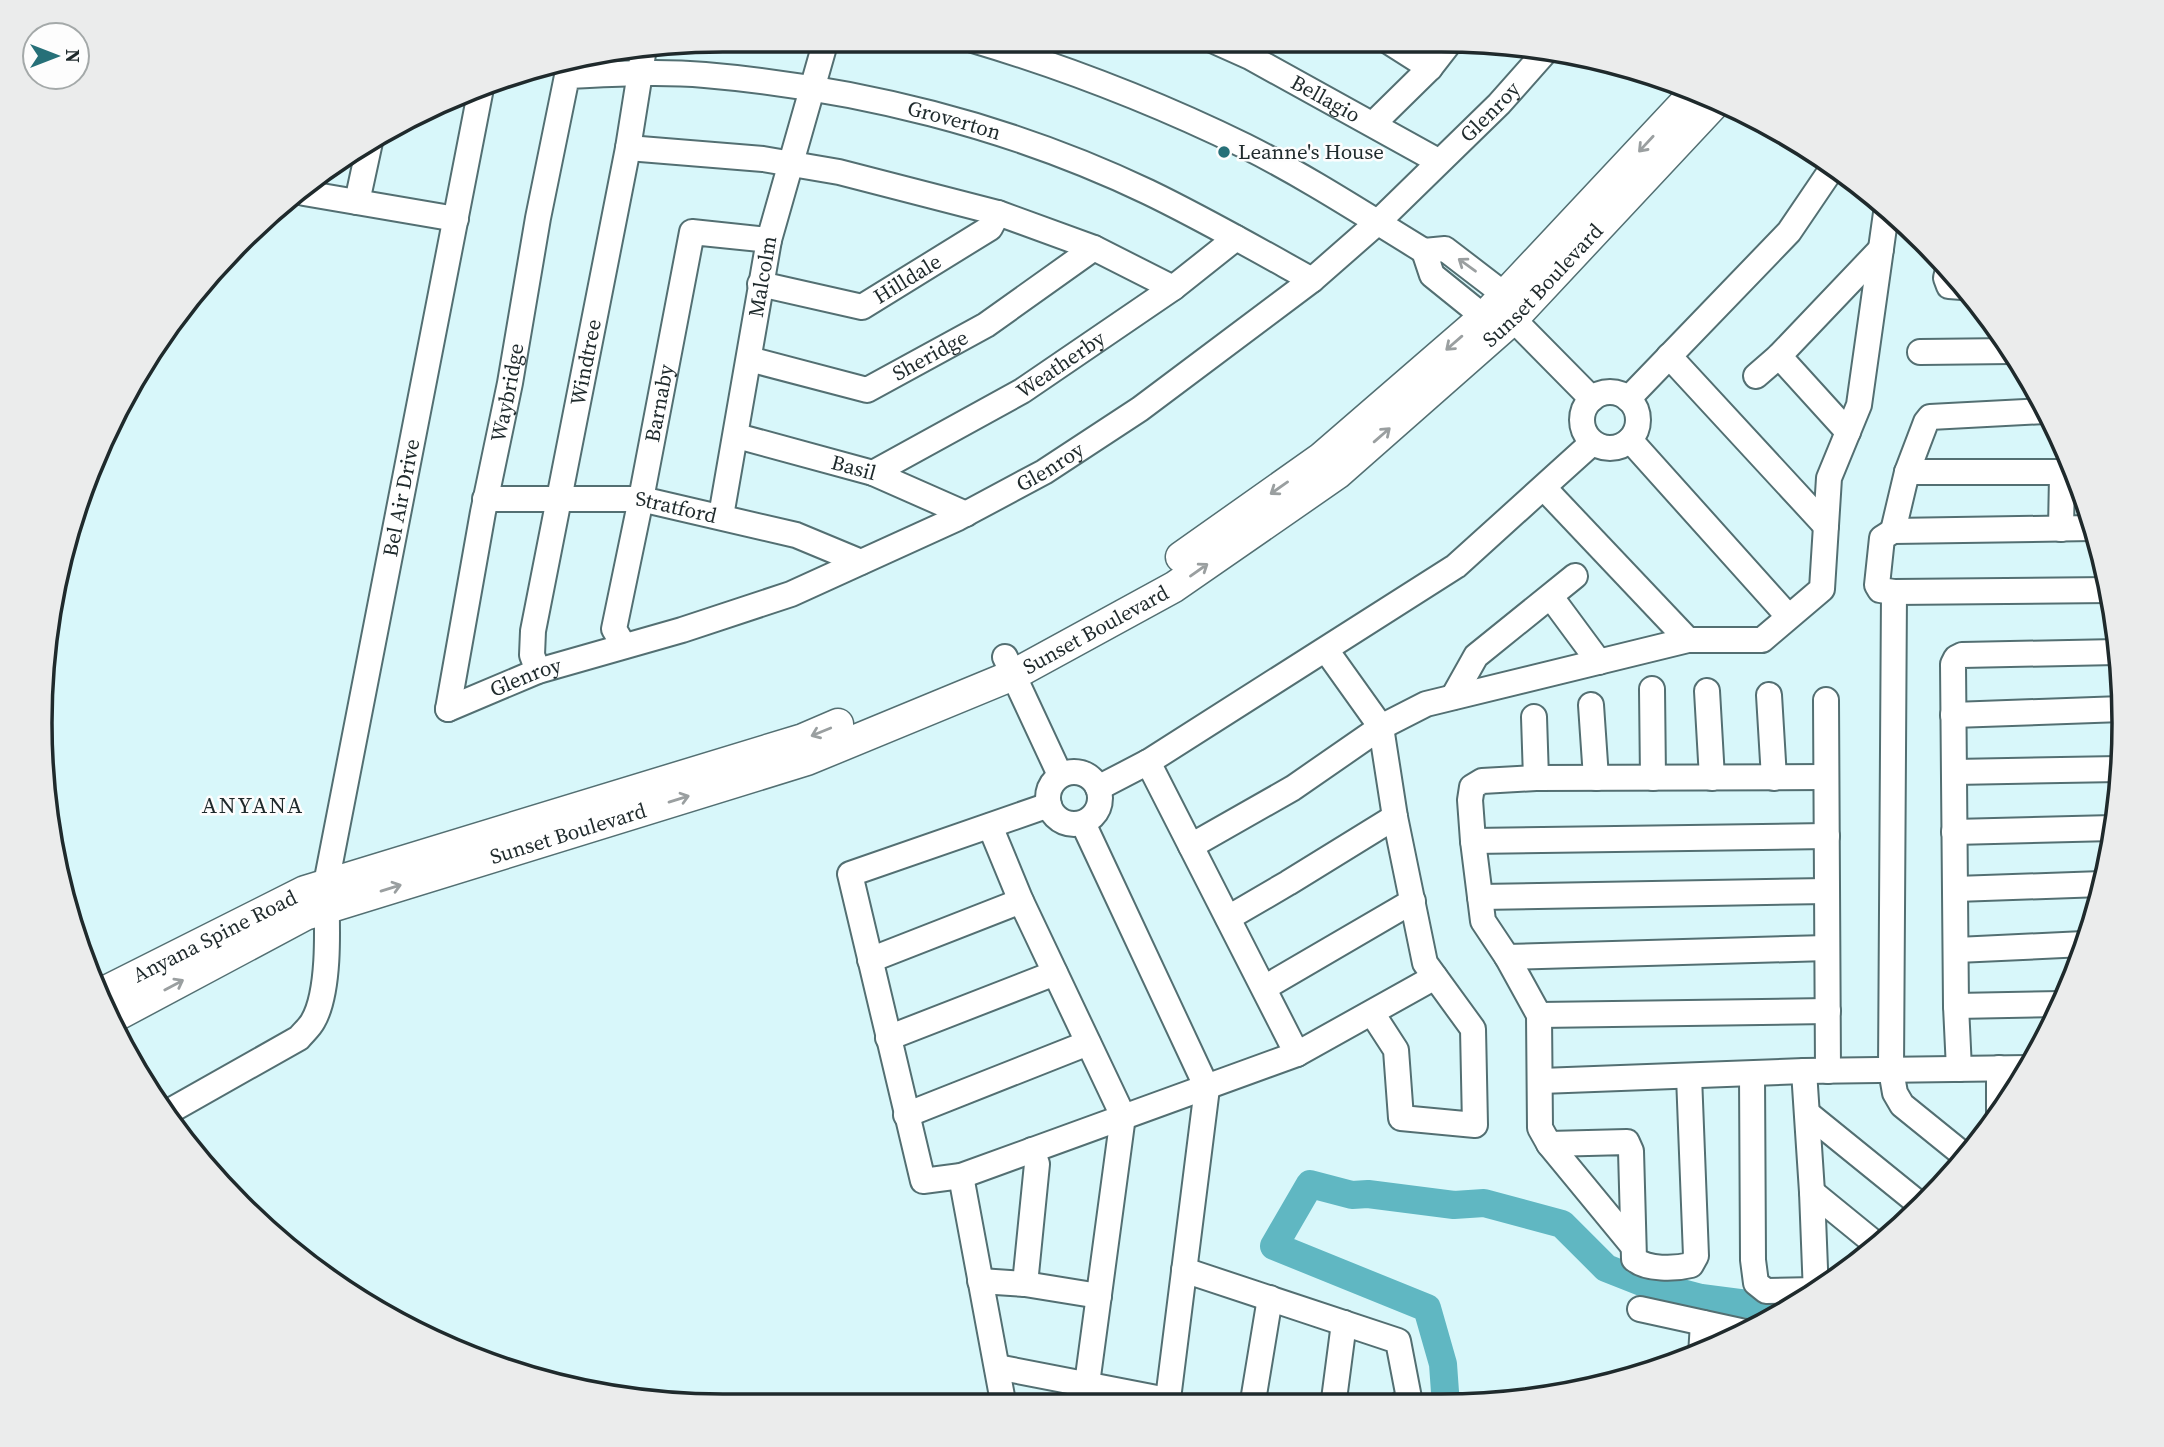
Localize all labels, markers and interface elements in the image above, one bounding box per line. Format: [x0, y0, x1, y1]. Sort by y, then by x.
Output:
north arrow [21, 21, 91, 91]
text: N [60, 49, 86, 63]
street label: Bellagio [1286, 67, 1366, 129]
street label: Glenroy [1453, 75, 1527, 148]
street label: Groverton [905, 93, 1005, 147]
one-way arrow [1638, 135, 1654, 153]
place label: Leanne's House [1238, 137, 1384, 166]
marker: Leanne's House [1216, 144, 1232, 160]
street label: Sunset Boulevard [1476, 217, 1609, 353]
street label: Malcolm [741, 233, 783, 320]
street label: Hilldale [868, 247, 947, 310]
one-way arrow [1458, 258, 1477, 272]
street label: Windtree [563, 316, 608, 408]
street label: Sheridge [887, 323, 973, 387]
street label: Weatherby [1010, 323, 1111, 405]
one-way arrow [1446, 335, 1464, 351]
street label: Waybridge [483, 341, 531, 444]
street label: Barnaby [637, 361, 680, 445]
one-way arrow [1373, 427, 1391, 443]
street label: Glenroy [1011, 435, 1090, 498]
street label: Bel Air Drive [375, 436, 426, 559]
street label: Basil [828, 447, 880, 487]
one-way arrow [1270, 481, 1290, 495]
street label: Stratford [636, 484, 720, 530]
one-way arrow [1189, 563, 1208, 577]
street label: Sunset Boulevard [1017, 578, 1174, 681]
street label: Glenroy [485, 650, 565, 704]
one-way arrow [811, 726, 832, 739]
district label: ANYANA [202, 789, 304, 821]
one-way arrow [668, 792, 690, 805]
street label: Sunset Boulevard [486, 795, 650, 871]
one-way arrow [380, 881, 402, 894]
street label: Anyana Spine Road [127, 882, 302, 989]
one-way arrow [163, 978, 184, 991]

